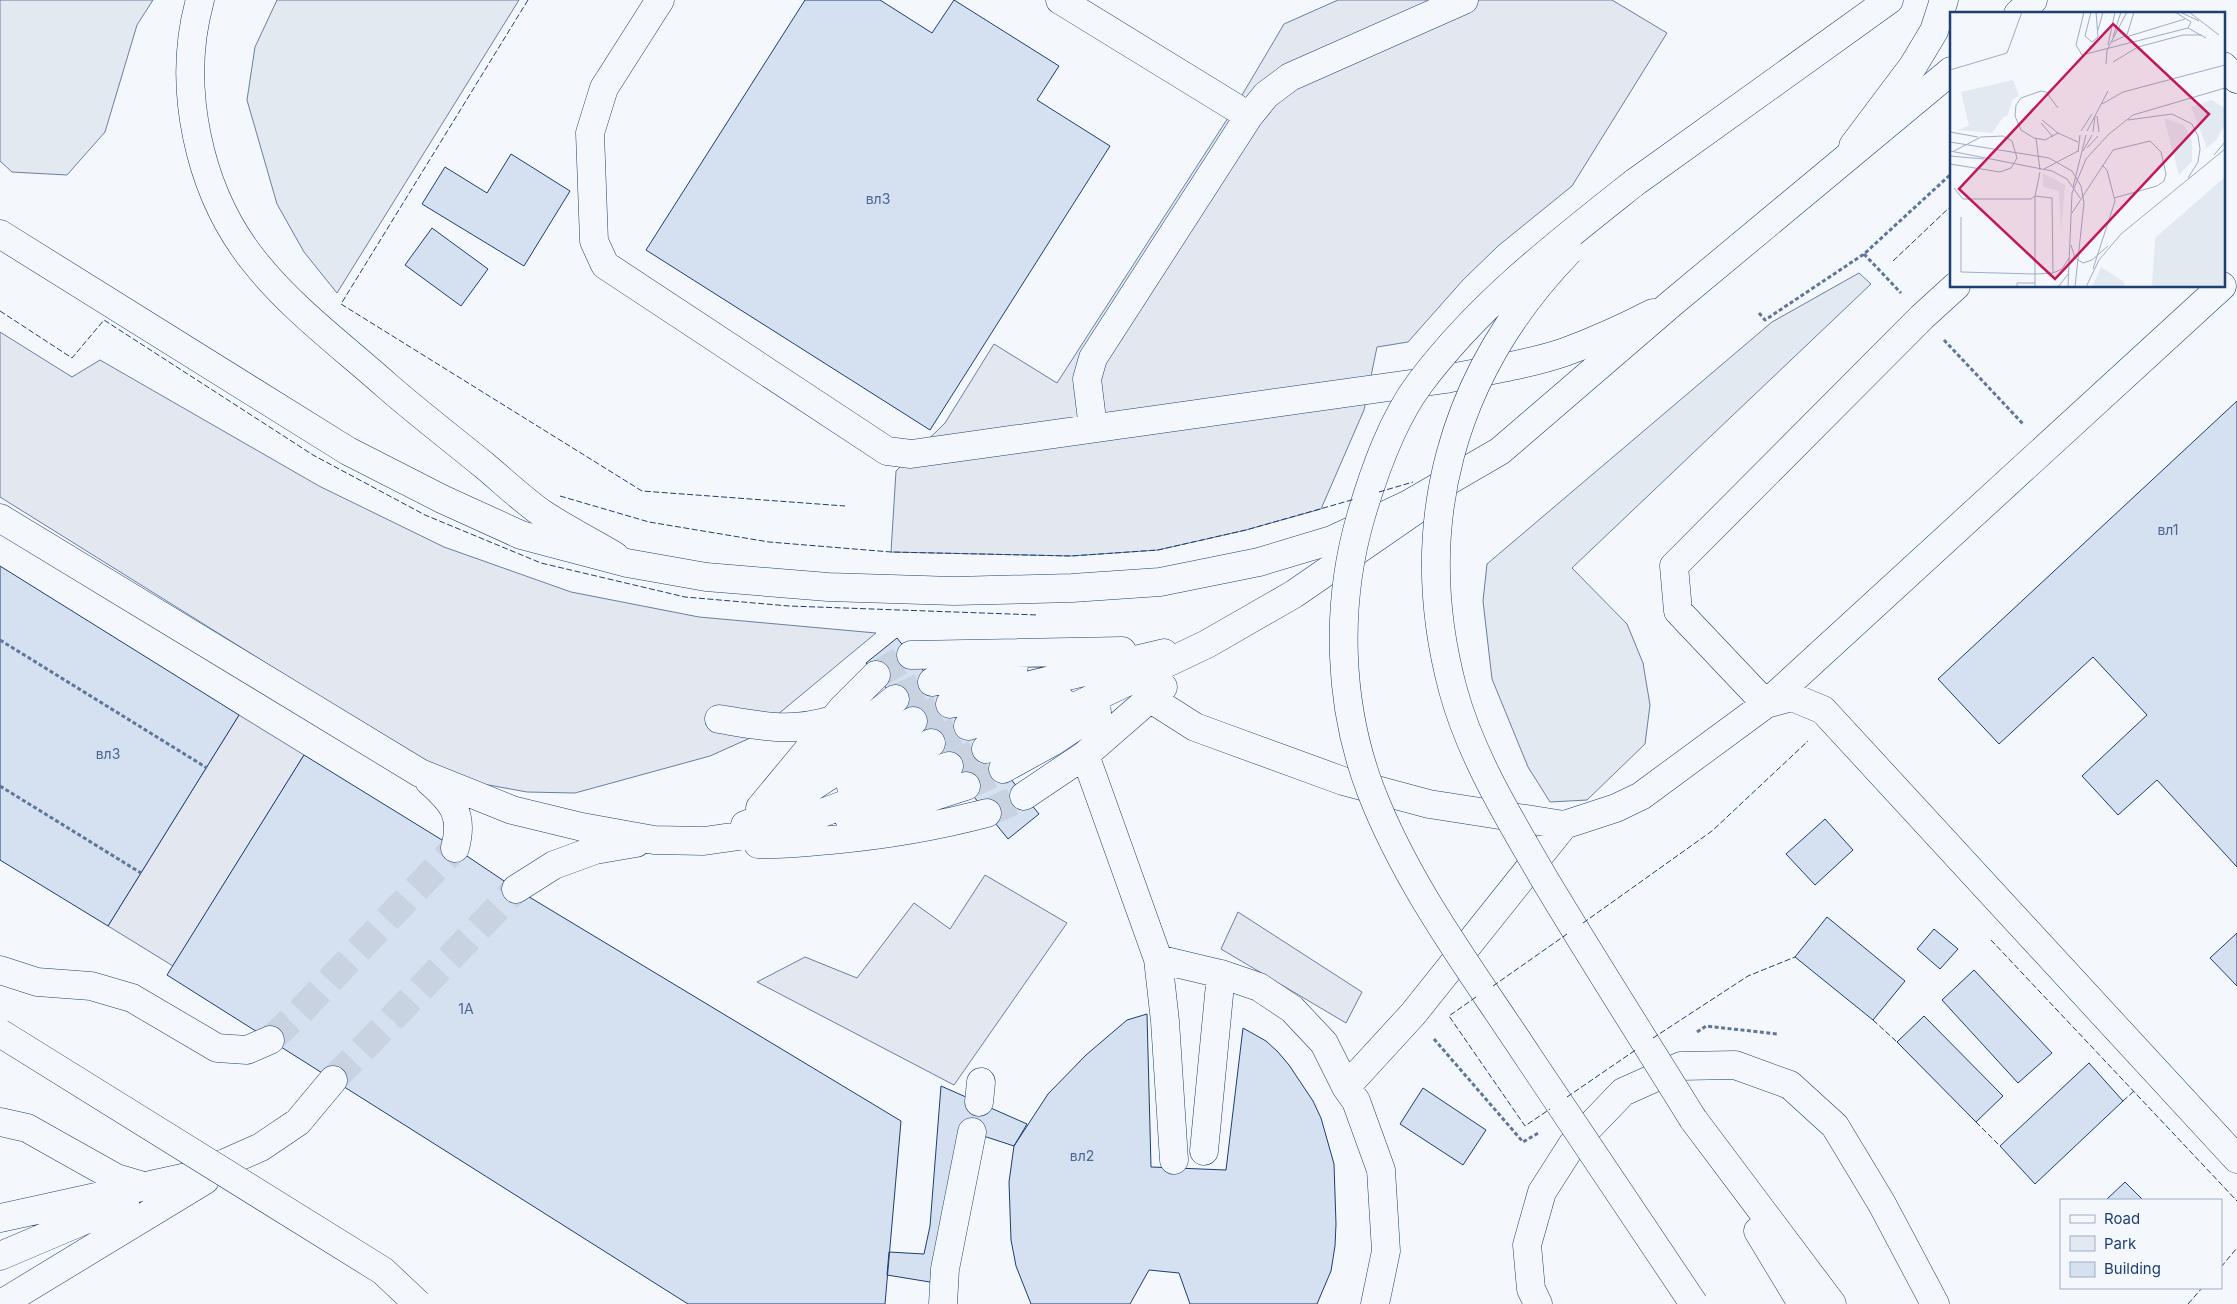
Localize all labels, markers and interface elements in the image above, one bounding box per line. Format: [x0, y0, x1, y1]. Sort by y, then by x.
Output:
inset map [1950, 12, 2224, 288]
house number: вл3 [866, 190, 890, 207]
house number: вл1 [2157, 521, 2179, 538]
house number: вл3 [96, 745, 120, 762]
house number: 1А [458, 1000, 474, 1017]
house number: вл2 [1070, 1147, 1094, 1164]
legend [2060, 1199, 2222, 1289]
text: Road [2104, 1209, 2140, 1228]
text: Park [2104, 1234, 2137, 1253]
text: Building [2104, 1259, 2161, 1278]

